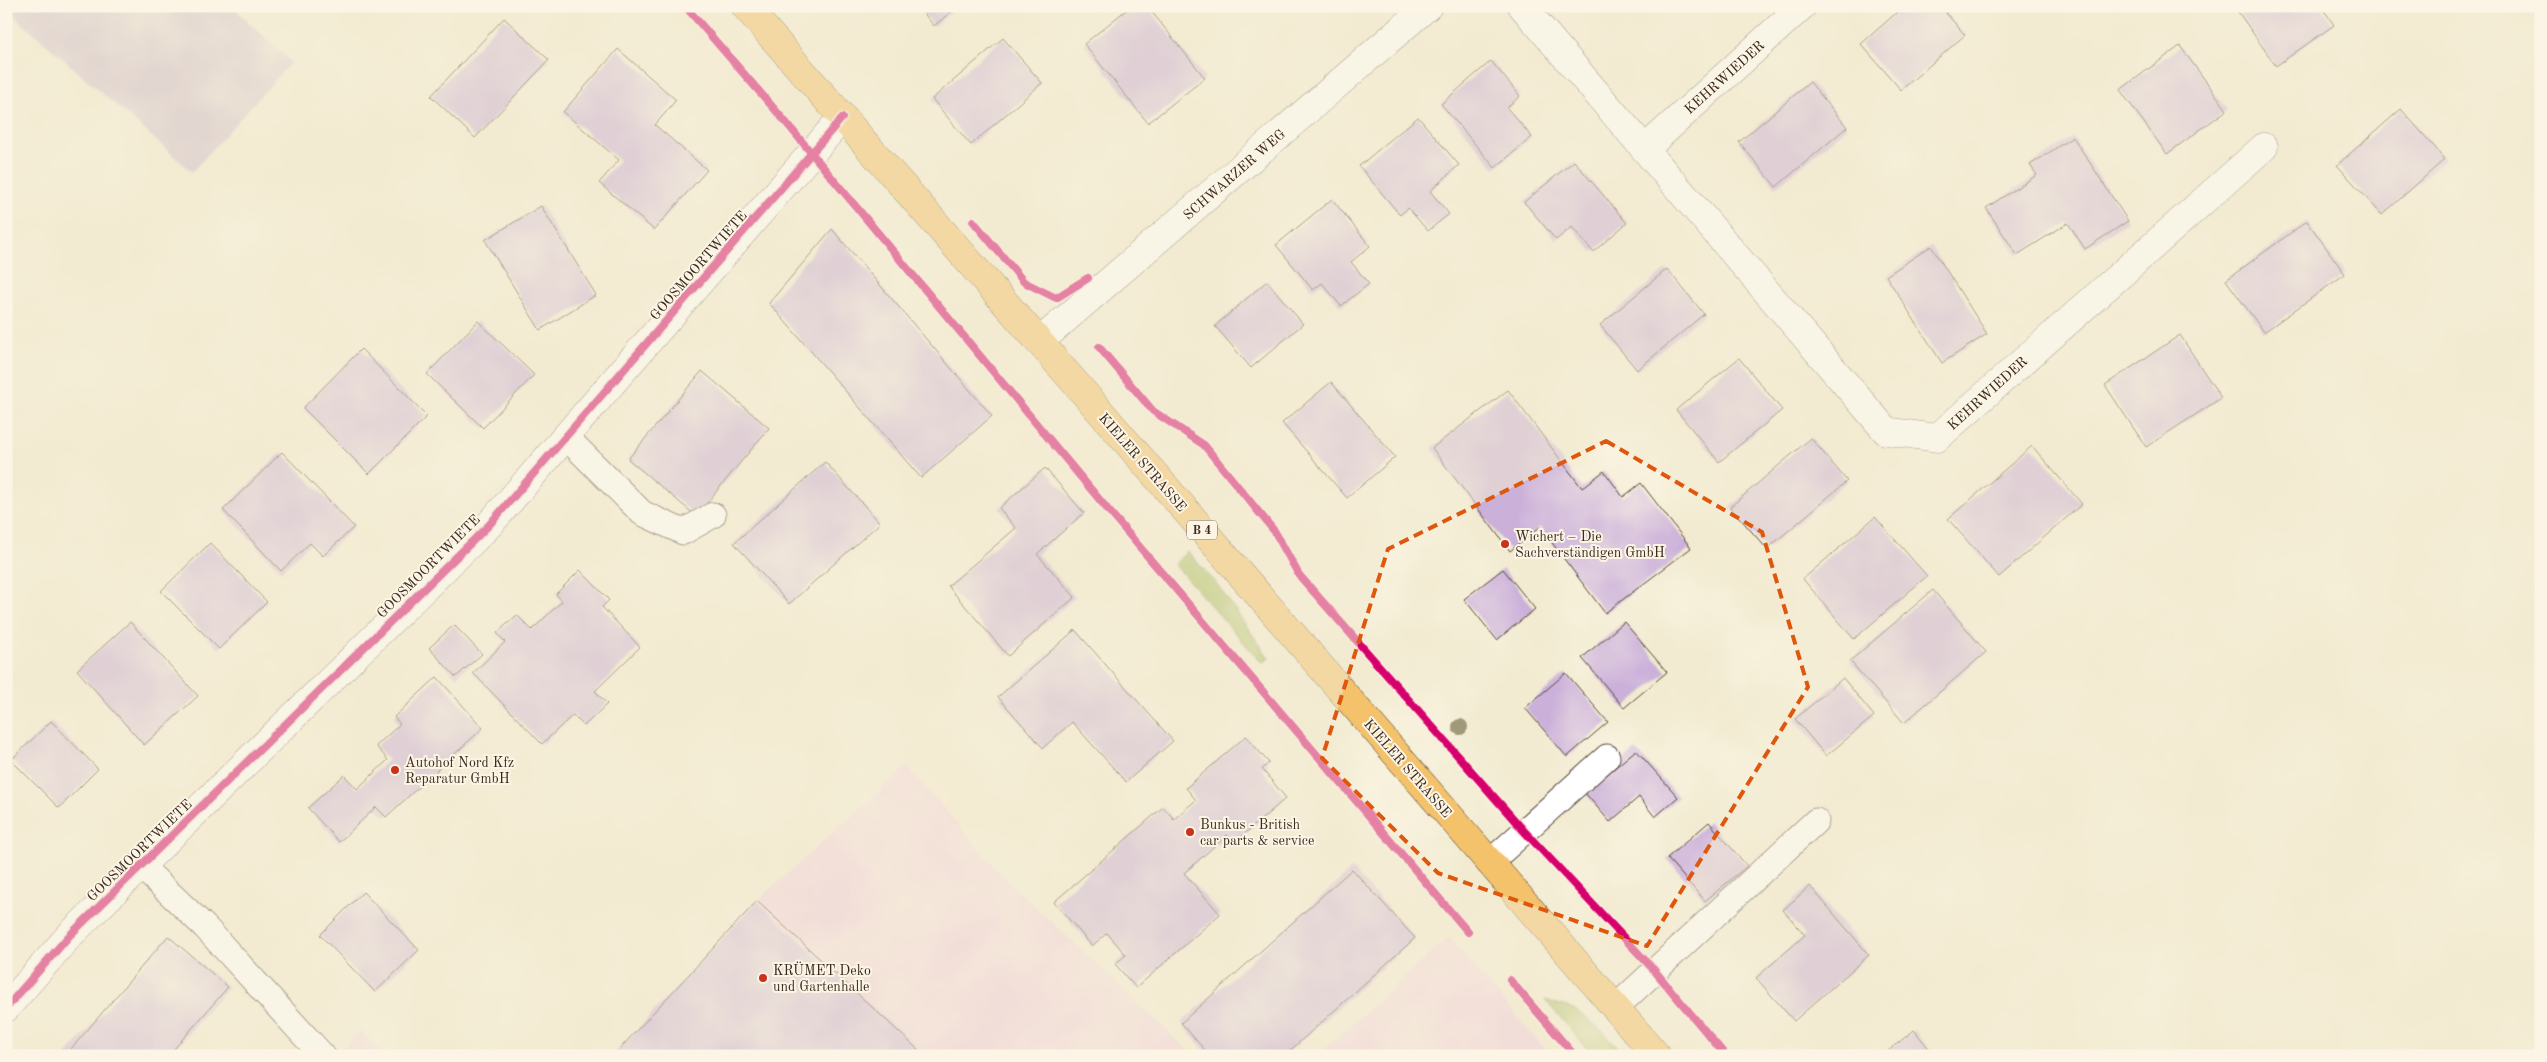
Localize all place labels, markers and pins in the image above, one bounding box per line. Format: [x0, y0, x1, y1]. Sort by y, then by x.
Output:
place label: Wichert – Die Sachverständigen GmbH [1515, 530, 1665, 560]
marker: Wichert – Die Sachverständigen GmbH [1499, 538, 1511, 550]
place label: Autohof Nord Kfz Reparatur GmbH [405, 756, 514, 786]
marker: Autohof Nord Kfz Reparatur GmbH [389, 764, 401, 776]
place label: Bunkus - British car parts & service [1200, 818, 1314, 848]
marker: Bunkus - British car parts & service [1184, 826, 1196, 838]
place label: KRÜMET Deko und Gartenhalle [773, 961, 871, 994]
marker: KRÜMET Deko und Gartenhalle [757, 972, 769, 984]

